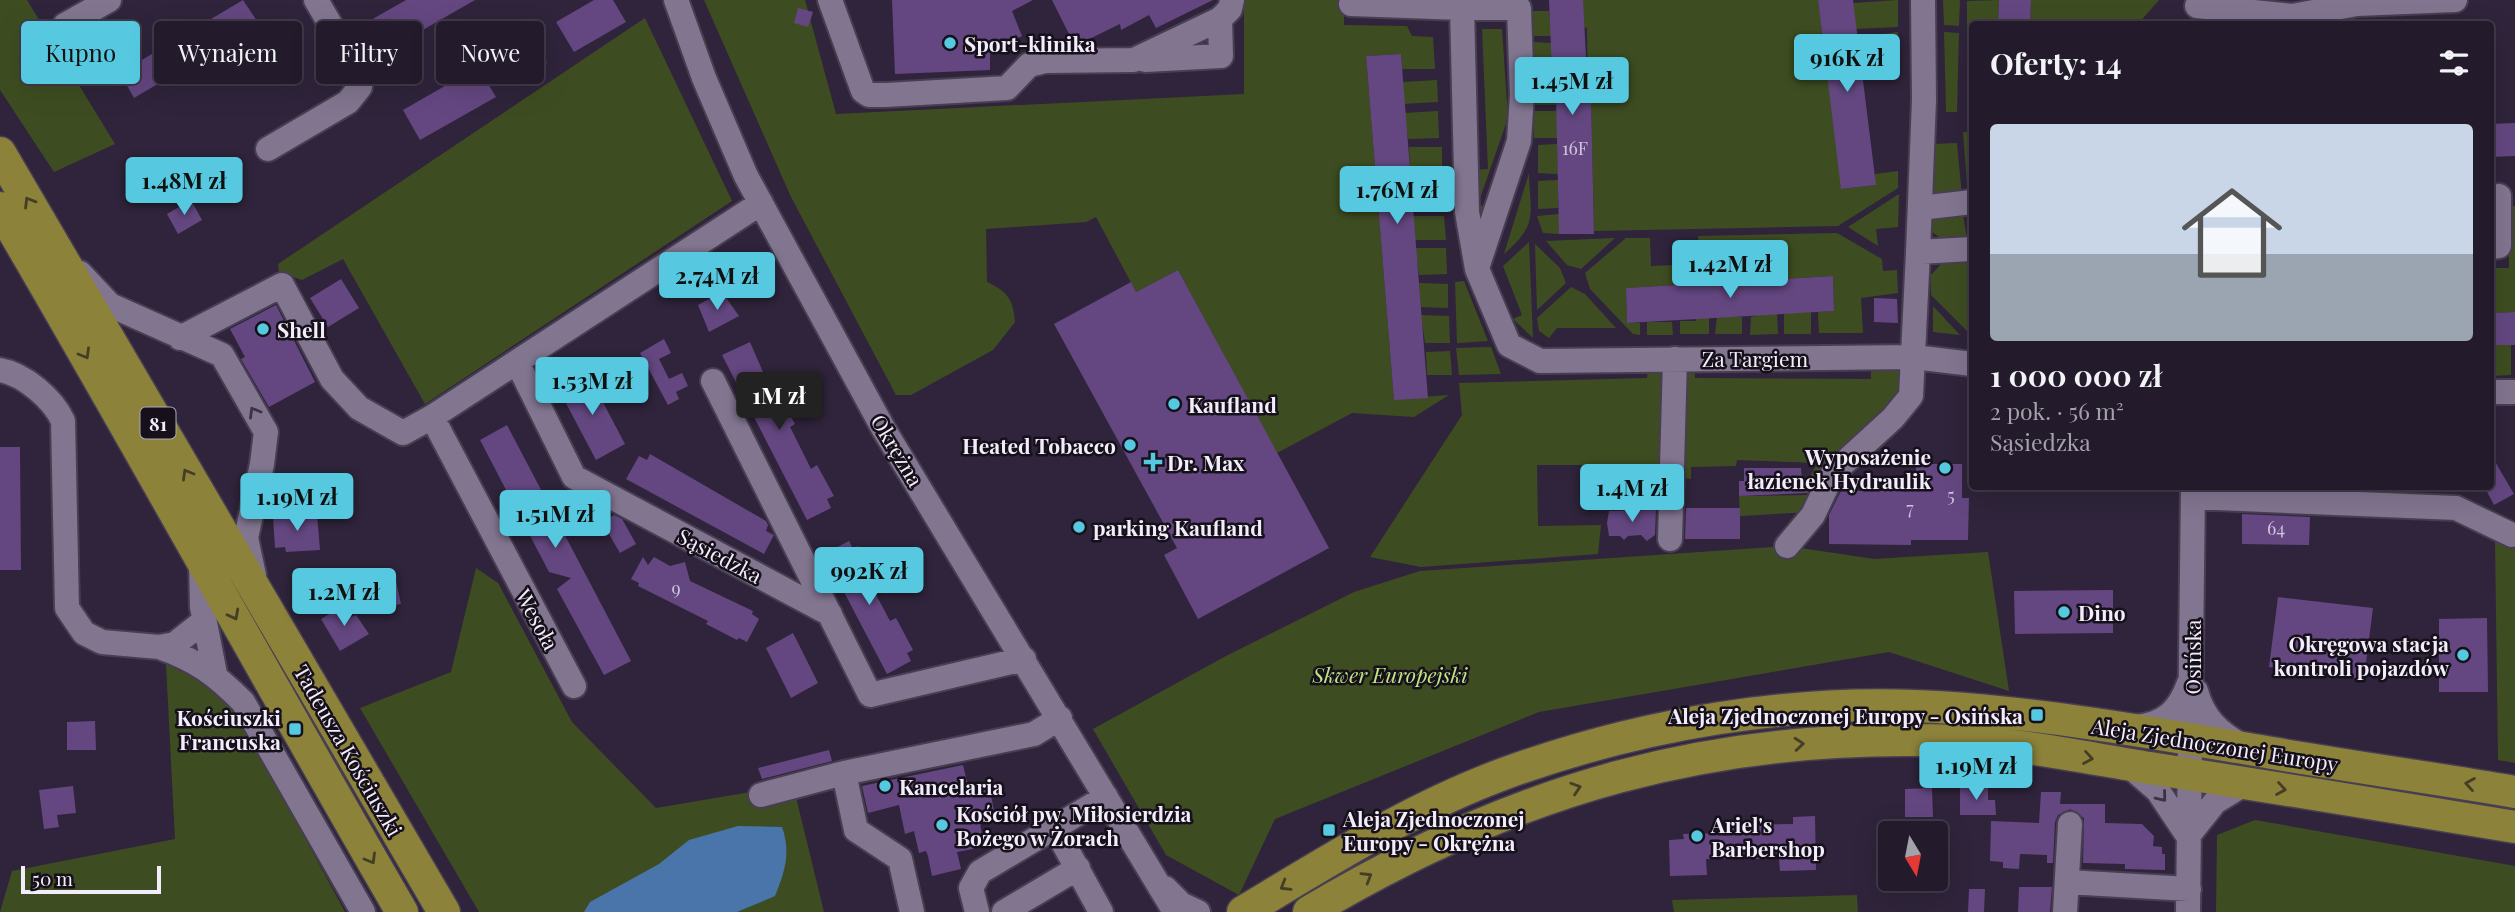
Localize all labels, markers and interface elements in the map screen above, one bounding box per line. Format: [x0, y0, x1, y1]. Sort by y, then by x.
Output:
chip: Kupno [21, 21, 140, 84]
chip: Wynajem [154, 21, 302, 84]
chip: Filtry [316, 21, 422, 84]
chip: Nowe [436, 21, 544, 84]
place label: Sport-klinika [964, 29, 1096, 57]
pin: 916K zł [1782, 34, 1912, 94]
marker: Sport-klinika [942, 35, 958, 51]
text: 916K zł [1810, 41, 1884, 72]
text: Oferty: 14 [1990, 43, 2122, 83]
icon: filters [2435, 44, 2473, 82]
pin: 1.45M zł [1500, 58, 1644, 117]
text: 1.45M zł [1531, 64, 1613, 95]
house number: 16F [1562, 136, 1588, 160]
pin: 1.48M zł [112, 158, 256, 217]
text: 1.48M zł [142, 164, 226, 195]
pin: 1.76M zł [1325, 166, 1469, 226]
icon: home [2169, 170, 2295, 296]
text: 1.76M zł [1356, 173, 1438, 204]
one-way arrow [24, 196, 37, 209]
pin: 1.42M zł [1658, 240, 1802, 300]
text: 1.42M zł [1688, 247, 1772, 278]
pin: 2.74M zł [645, 252, 789, 312]
text: 2.74M zł [675, 259, 759, 290]
place label: Shell [277, 315, 326, 343]
marker: Shell [255, 321, 271, 337]
street label: Za Targiem [1702, 344, 1809, 372]
one-way arrow [77, 346, 90, 359]
text: 1 000 000 zł [1990, 355, 2162, 395]
pin: 1.53M zł [520, 358, 664, 417]
text: 1.53M zł [551, 364, 633, 395]
pin: 1M zł [730, 372, 828, 432]
text: 1M zł [752, 379, 806, 410]
place label: Kaufland [1188, 390, 1277, 418]
text: 2 pok. · 56 m² [1990, 395, 2124, 426]
marker: Kaufland [1166, 396, 1182, 412]
one-way arrow [249, 407, 262, 419]
road number: 81 [140, 408, 176, 438]
street label: Okrężna [866, 409, 931, 492]
text: Sąsiedzka [1990, 426, 2091, 457]
place label: Heated Tobacco [962, 431, 1116, 459]
marker: Heated Tobacco [1122, 437, 1138, 453]
place label: Wyposażenie łazienek Hydraulik [1747, 442, 1932, 494]
place label: Dr. Max [1167, 448, 1245, 476]
marker: Dr. Max [1145, 454, 1161, 470]
marker: Wyposażenie łazienek Hydraulik [1937, 460, 1953, 476]
pin: 1.4M zł [1567, 464, 1697, 524]
one-way arrow [183, 468, 196, 481]
text: 1.4M zł [1596, 471, 1668, 502]
pin: 1.19M zł [225, 474, 369, 533]
text: 1.19M zł [256, 480, 338, 511]
house number: 5 [1947, 483, 1955, 507]
pin: 1.51M zł [483, 490, 627, 550]
house number: 7 [1906, 496, 1914, 520]
text: 1.51M zł [516, 497, 594, 528]
place label: parking Kaufland [1093, 513, 1263, 541]
house number: 64 [2267, 516, 2285, 540]
marker: parking Kaufland [1071, 519, 1087, 535]
street label: Sąsiedzka [673, 521, 768, 589]
pin: 992K zł [804, 548, 934, 607]
text: 992K zł [830, 554, 908, 585]
pin: 1.2M zł [279, 568, 409, 628]
text: 1.2M zł [308, 575, 380, 606]
house number: 9 [671, 576, 681, 600]
street label: Wesoła [510, 583, 566, 655]
place label: Dino [2078, 598, 2126, 626]
marker: Dino [2056, 604, 2072, 620]
one-way arrow [226, 608, 239, 620]
street label: Osińska [2178, 619, 2206, 694]
place label: Okręgowa stacja kontroli pojazdów [2274, 629, 2449, 681]
marker: Okręgowa stacja kontroli pojazdów [2455, 647, 2471, 663]
street label: Tadeusza Kościuszki [289, 659, 409, 841]
park label: Skwer Europejski [1311, 660, 1468, 688]
place label: Aleja Zjednoczonej Europy - Osińska [1667, 701, 2023, 729]
place label: Kościuszki Francuska [176, 703, 281, 755]
marker: Aleja Zjednoczonej Europy - Osińska [2029, 707, 2045, 723]
street label: Aleja Zjednoczonej Europy [2089, 711, 2341, 777]
marker: Kościuszki Francuska [287, 721, 303, 737]
one-way arrow [1794, 737, 1805, 752]
pin: 1.19M zł [1904, 742, 2048, 802]
text: 1.19M zł [1935, 749, 2017, 780]
one-way arrow [2082, 750, 2094, 765]
place label: Kancelaria [899, 772, 1004, 800]
one-way arrow [2464, 777, 2476, 792]
marker: Kancelaria [877, 778, 893, 794]
one-way arrow [2275, 781, 2287, 796]
one-way arrow [1569, 782, 1582, 796]
one-way arrow [2153, 789, 2166, 801]
place label: Kościół pw. Miłosierdzia Bożego w Żorach [956, 799, 1192, 851]
place label: Aleja Zjednoczonej Europy - Okrężna [1342, 804, 1525, 856]
place label: Ariel's Barbershop [1710, 810, 1825, 862]
marker: Kościół pw. Miłosierdzia Bożego w Żorach [934, 817, 950, 833]
north arrow [1878, 821, 1948, 891]
map controls [1878, 821, 1948, 891]
marker: Aleja Zjednoczonej Europy - Okrężna [1321, 822, 1337, 838]
marker: Ariel's Barbershop [1689, 828, 1705, 844]
one-way arrow [363, 852, 376, 865]
scale bar [21, 863, 161, 895]
text: 50 m [32, 865, 73, 891]
one-way arrow [1360, 872, 1373, 885]
one-way arrow [1279, 878, 1292, 891]

